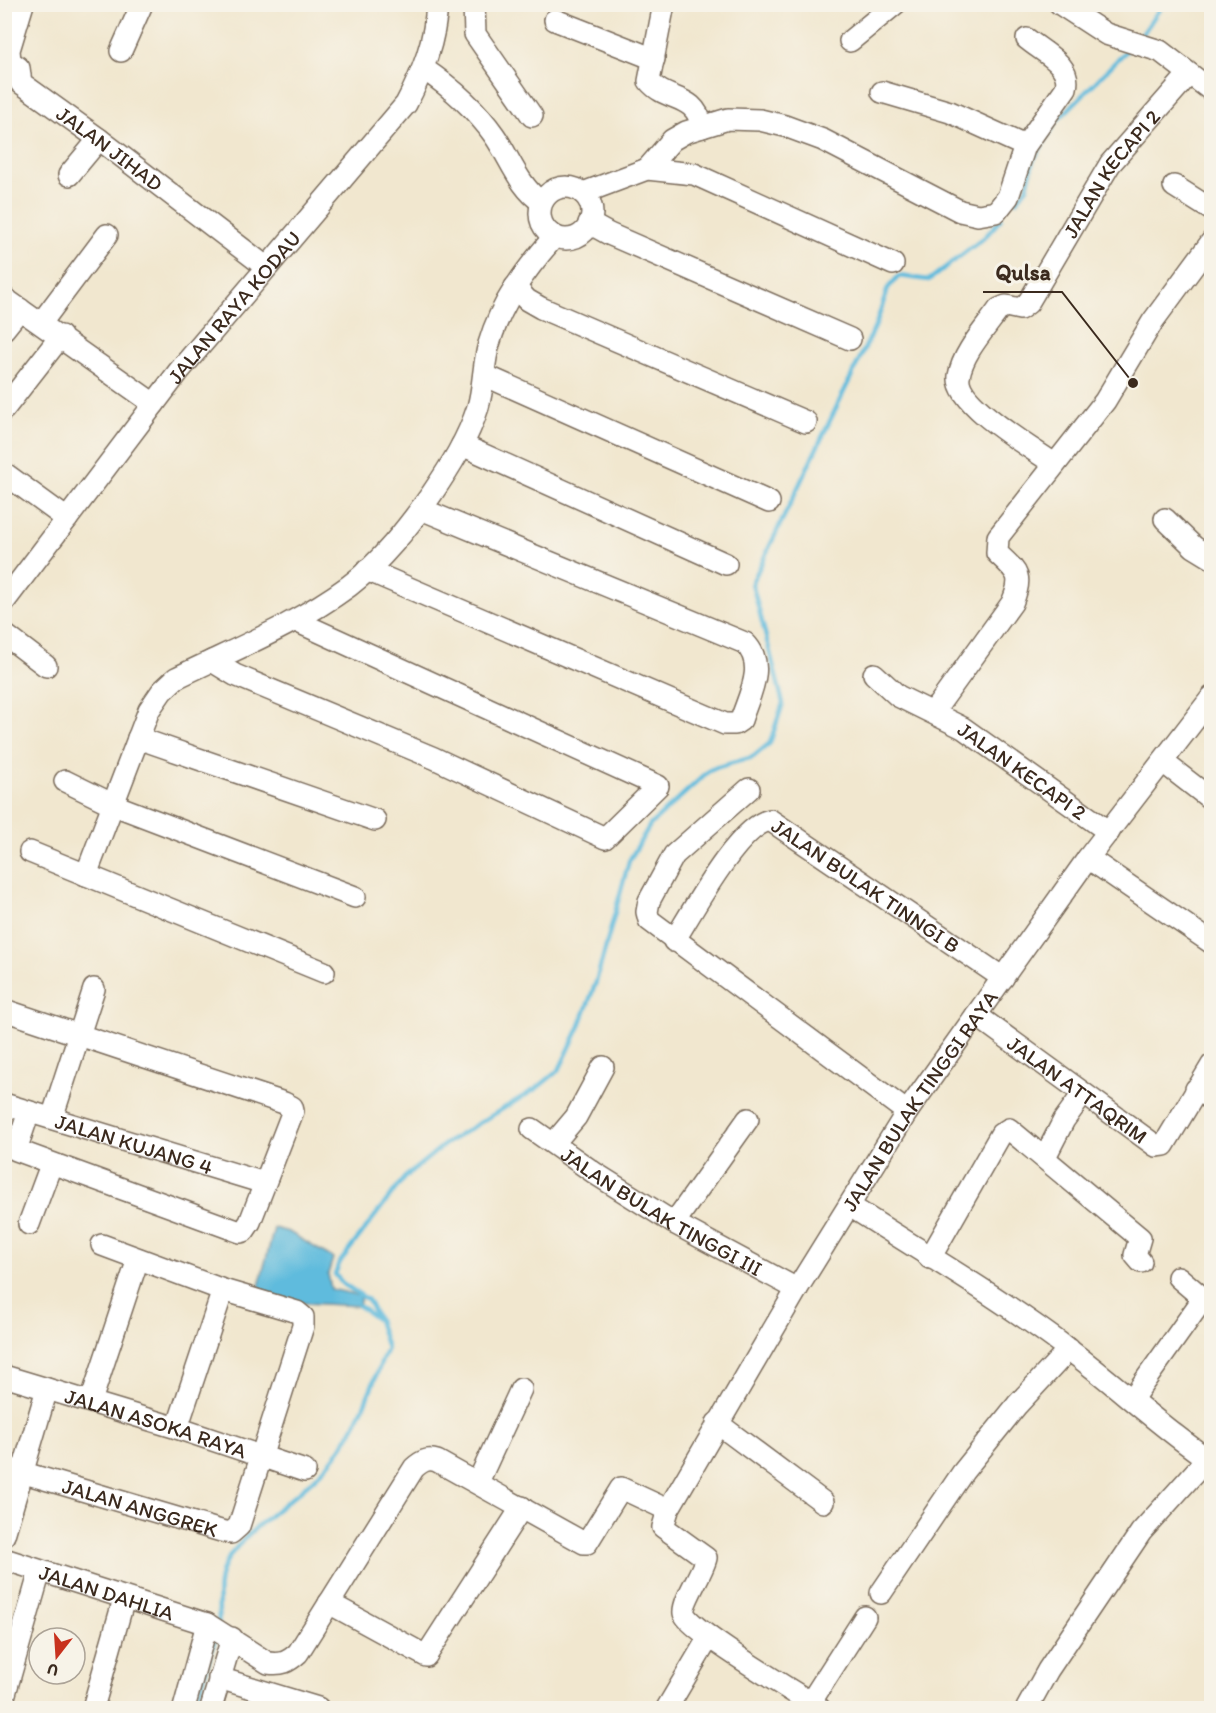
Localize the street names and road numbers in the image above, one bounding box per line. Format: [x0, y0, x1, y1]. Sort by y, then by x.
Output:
street label: JALAN JIHAD [52, 100, 168, 196]
street label: JALAN KECAPI 2 [1057, 104, 1165, 242]
street label: JALAN RAYA KODAU [162, 225, 305, 388]
street label: JALAN KECAPI 2 [953, 716, 1092, 825]
street label: JALAN BULAK TINNGI B [767, 812, 965, 958]
street label: JALAN BULAK TINGGI RAYA [836, 985, 1003, 1215]
street label: JALAN ATTAQRIM [1003, 1030, 1153, 1148]
street label: JALAN KUJANG 4 [53, 1108, 216, 1179]
street label: JALAN BULAK TINGGI III [557, 1141, 767, 1281]
street label: JALAN ASOKA RAYA [62, 1383, 250, 1463]
street label: JALAN ANGGREK [60, 1472, 221, 1542]
street label: JALAN DAHLIA [36, 1559, 178, 1625]

